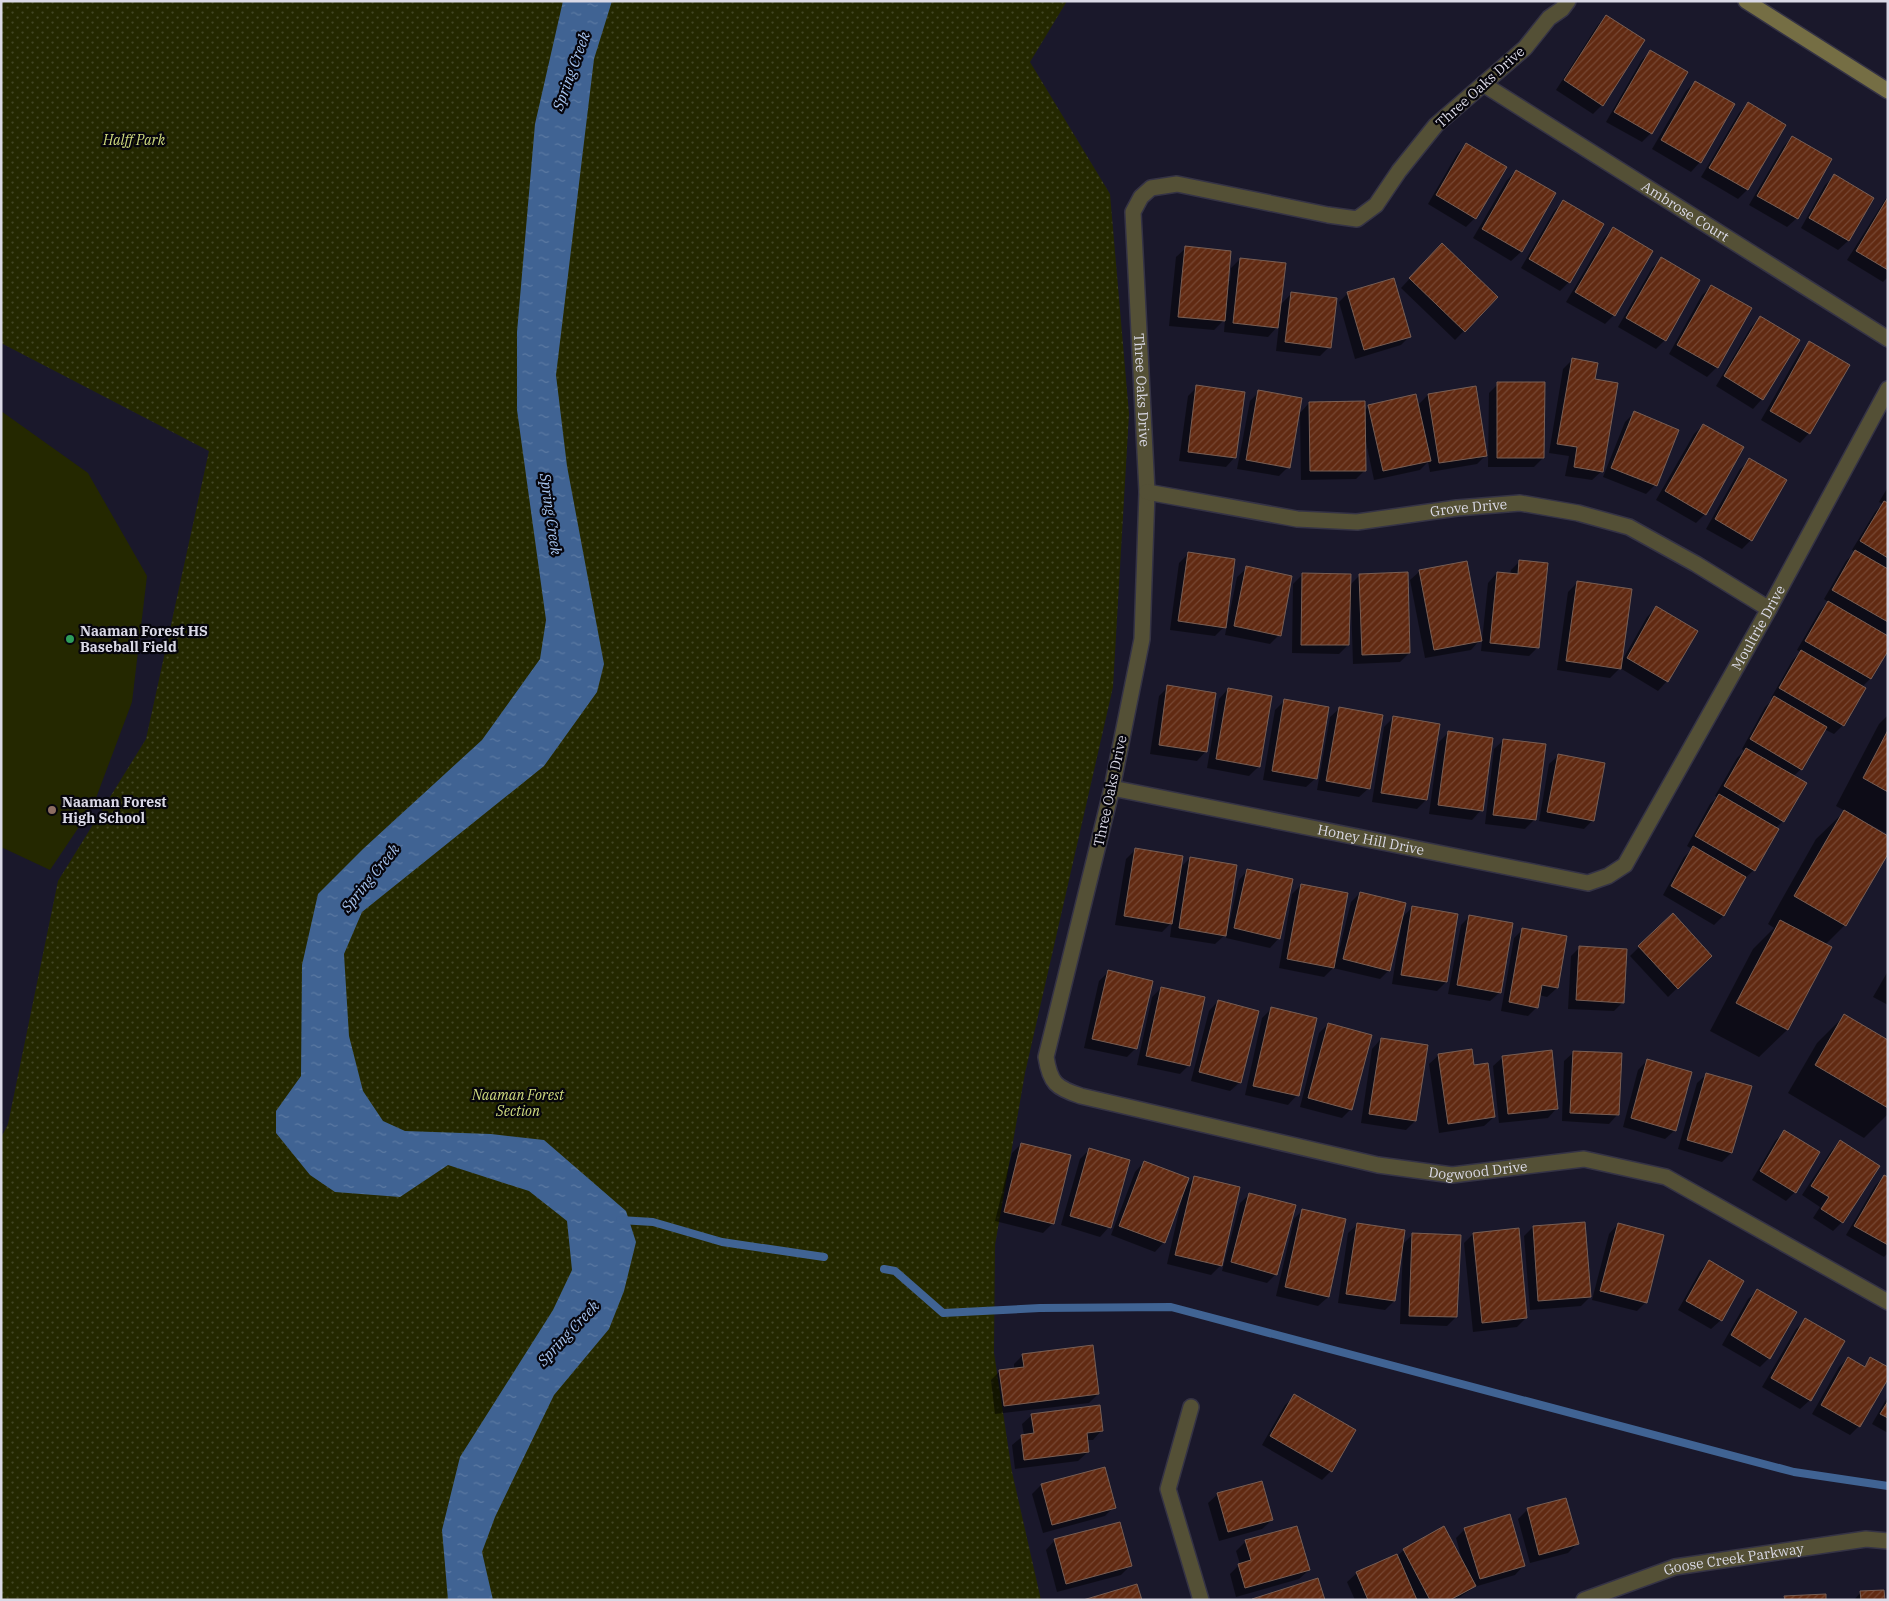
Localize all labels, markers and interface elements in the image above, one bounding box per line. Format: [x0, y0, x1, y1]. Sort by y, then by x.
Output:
water label: Spring Creek [548, 29, 594, 114]
street label: Three Oaks Drive [1432, 42, 1528, 132]
park label: Halff Park [102, 131, 166, 149]
street label: Ambrose Court [1638, 177, 1732, 246]
street label: Three Oaks Drive [1130, 333, 1154, 447]
water label: Spring Creek [536, 471, 566, 556]
street label: Grove Drive [1429, 495, 1508, 521]
street label: Moultrie Drive [1727, 582, 1789, 673]
place label: Naaman Forest HS Baseball Field [80, 622, 208, 656]
marker: Naaman Forest HS Baseball Field [64, 633, 76, 645]
street label: Three Oaks Drive [1089, 734, 1131, 848]
place label: Naaman Forest High School [62, 793, 166, 827]
marker: Naaman Forest High School [46, 804, 58, 816]
street label: Honey Hill Drive [1316, 820, 1426, 859]
water label: Spring Creek [336, 840, 403, 917]
park label: Naaman Forest Section [471, 1086, 565, 1120]
street label: Dogwood Drive [1427, 1157, 1528, 1184]
water label: Spring Creek [532, 1296, 603, 1370]
street label: Goose Creek Parkway [1661, 1539, 1805, 1579]

